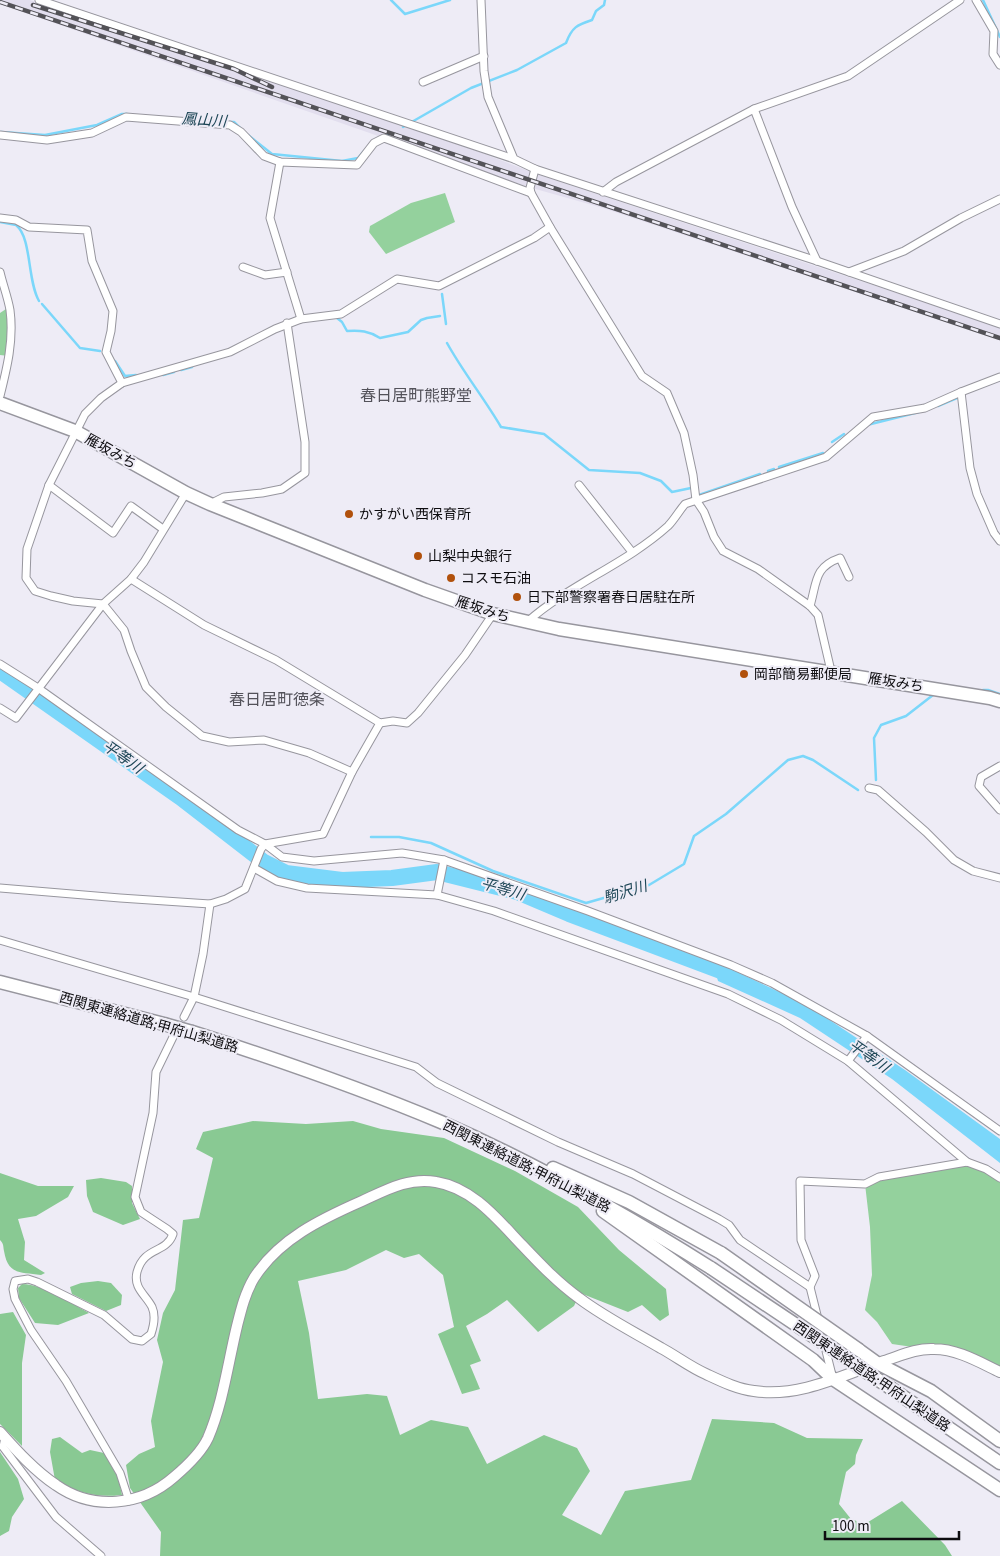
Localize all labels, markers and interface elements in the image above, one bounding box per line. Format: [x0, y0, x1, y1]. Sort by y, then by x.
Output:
water label: 鳳山川 [181, 108, 229, 133]
district label: 春日居町熊野堂 [360, 385, 472, 407]
street label: 雁坂みち [81, 430, 140, 474]
place label: かすがい西保育所 [359, 505, 471, 525]
marker: かすがい西保育所 [343, 508, 355, 520]
place label: 山梨中央銀行 [428, 547, 512, 567]
marker: 山梨中央銀行 [412, 550, 424, 562]
place label: コスモ石油 [461, 569, 531, 589]
marker: コスモ石油 [445, 572, 457, 584]
place label: 日下部警察署春日居駐在所 [527, 588, 695, 608]
marker: 日下部警察署春日居駐在所 [511, 591, 523, 603]
street label: 雁坂みち [453, 592, 512, 628]
place label: 岡部簡易郵便局 [754, 665, 852, 685]
marker: 岡部簡易郵便局 [738, 668, 750, 680]
street label: 雁坂みち [867, 669, 925, 697]
district label: 春日居町徳条 [229, 689, 325, 711]
water label: 平等川 [98, 736, 149, 780]
water label: 平等川 [478, 873, 529, 906]
water label: 駒沢川 [601, 875, 652, 909]
street label: 西関東連絡道路;甲府山梨道路 [57, 988, 241, 1058]
water label: 平等川 [844, 1035, 895, 1079]
street label: 西関東連絡道路;甲府山梨道路 [439, 1116, 614, 1218]
street label: 西関東連絡道路;甲府山梨道路 [789, 1317, 954, 1437]
scale bar [825, 1508, 959, 1540]
text: 100 m [832, 1516, 870, 1537]

